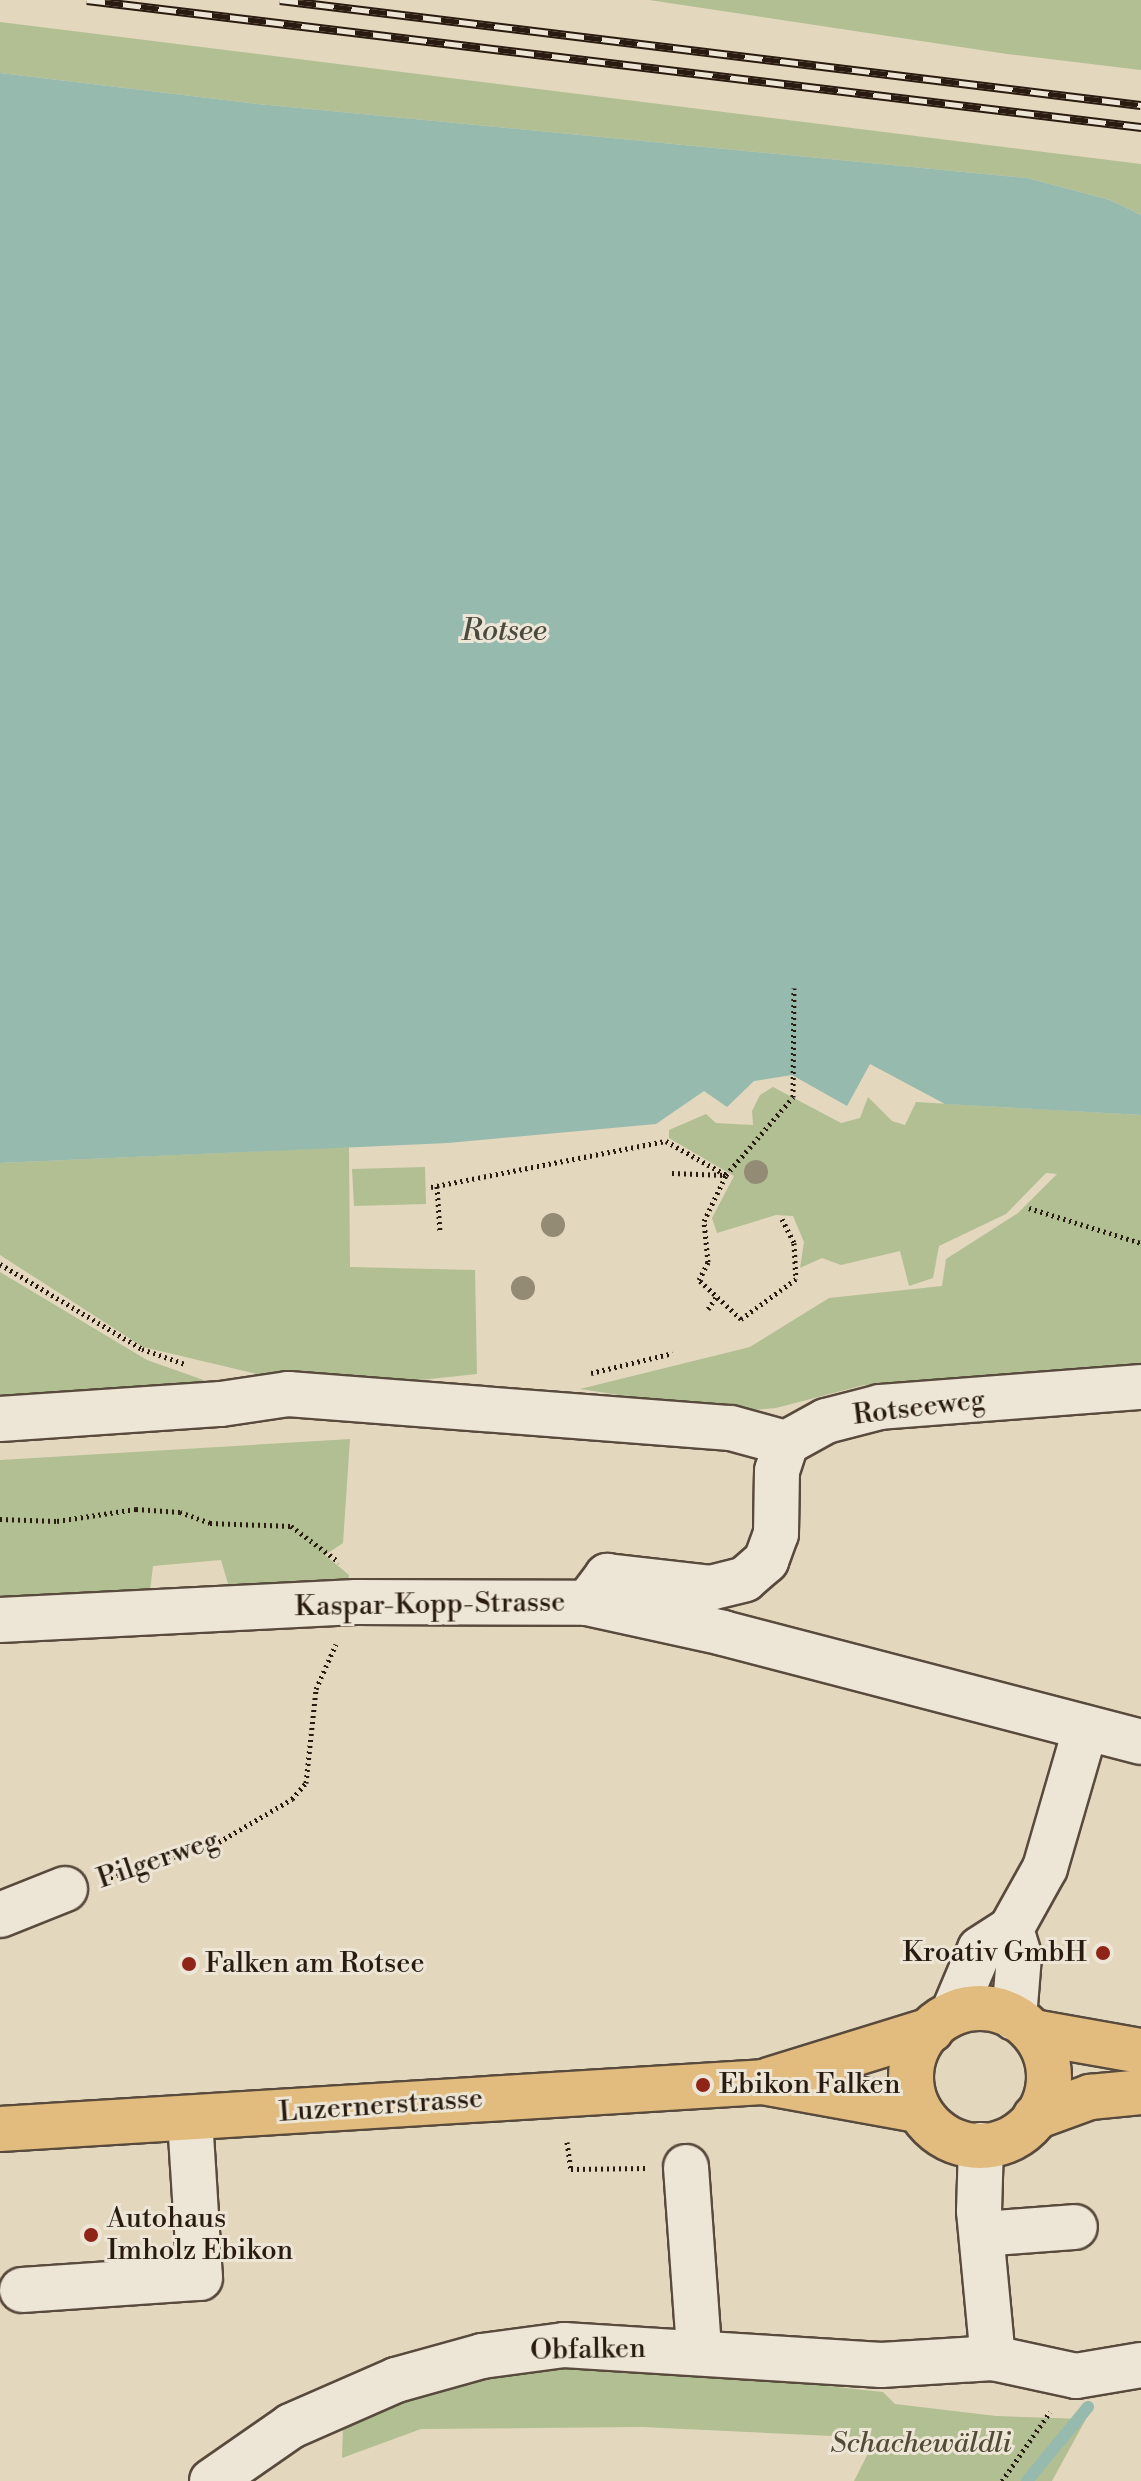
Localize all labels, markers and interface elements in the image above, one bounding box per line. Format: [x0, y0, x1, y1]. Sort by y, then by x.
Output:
water label: Rotsee [461, 613, 547, 649]
street label: Rotseeweg [851, 1383, 987, 1433]
street label: Kaspar-Kopp-Strasse [294, 1586, 566, 1624]
street label: Pilgerweg [93, 1824, 223, 1896]
place label: Kroativ GmbH [903, 1936, 1087, 1970]
marker: Kroativ GmbH [1094, 1944, 1112, 1962]
place label: Falken am Rotsee [205, 1947, 425, 1981]
marker: Falken am Rotsee [180, 1955, 198, 1973]
place label: Ebikon Falken [719, 2068, 900, 2102]
marker: Ebikon Falken [694, 2076, 712, 2094]
street label: Luzernerstrasse [278, 2082, 484, 2130]
place label: Autohaus Imholz Ebikon [107, 2202, 293, 2268]
marker: Autohaus Imholz Ebikon [82, 2226, 100, 2244]
street label: Obfalken [530, 2332, 646, 2368]
park label: Schachewäldli [830, 2427, 1012, 2461]

